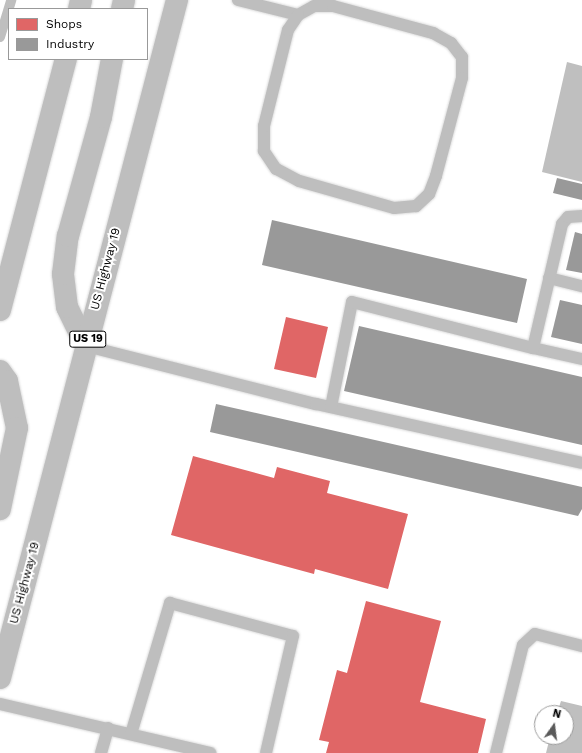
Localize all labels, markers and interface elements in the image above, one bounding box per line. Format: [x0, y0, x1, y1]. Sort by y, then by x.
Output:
legend [8, 8, 148, 60]
text: Shops [46, 17, 82, 31]
text: Industry [46, 37, 94, 51]
street label: US Highway 19 [88, 226, 124, 312]
road number: US 19 [69, 330, 107, 348]
street label: US Highway 19 [7, 540, 43, 626]
north arrow [534, 705, 574, 745]
text: N [551, 707, 562, 721]

